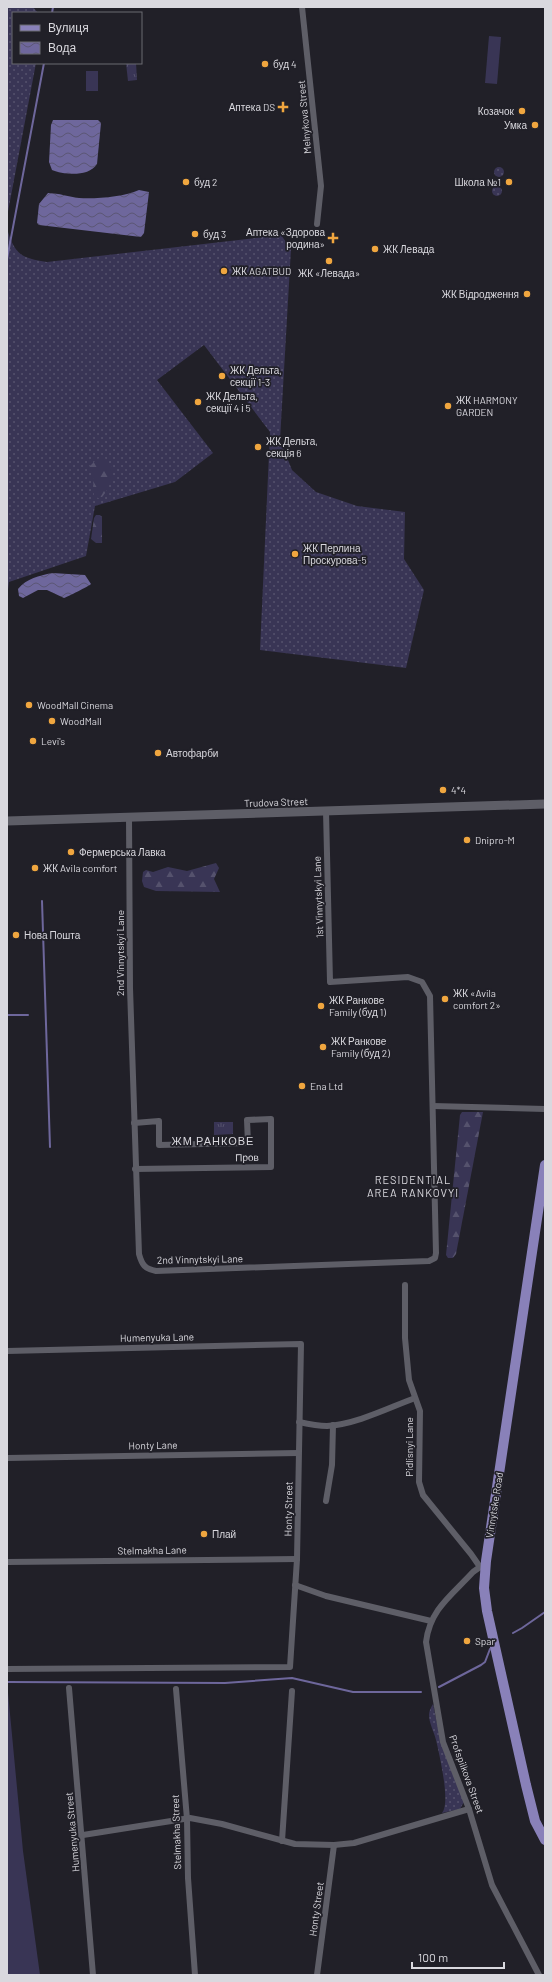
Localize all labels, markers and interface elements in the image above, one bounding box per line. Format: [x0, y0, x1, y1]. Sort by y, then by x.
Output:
legend [12, 12, 142, 64]
text: Вулиця [48, 20, 89, 35]
text: Вода [48, 40, 76, 55]
place label: буд 4 [273, 58, 297, 70]
marker: буд 4 [260, 59, 270, 69]
street label: Melnykova Street [295, 79, 313, 154]
place label: Аптека DS [229, 101, 275, 113]
marker: Аптека DS [278, 102, 288, 112]
place label: Козачок [478, 105, 515, 117]
marker: Козачок [517, 106, 527, 116]
place label: Умка [504, 119, 527, 131]
marker: Умка [530, 120, 540, 130]
place label: буд 2 [194, 176, 217, 188]
place label: Школа №1 [454, 176, 501, 188]
marker: буд 2 [181, 177, 191, 187]
marker: Школа №1 [504, 177, 514, 187]
place label: Аптека «Здорова родина» [246, 226, 325, 250]
place label: буд 3 [203, 228, 226, 240]
marker: буд 3 [190, 229, 200, 239]
marker: Аптека «Здорова родина» [328, 233, 338, 243]
place label: ЖК Левада [383, 243, 435, 255]
marker: ЖК Левада [370, 244, 380, 254]
marker: ЖК «Левада» [324, 256, 334, 266]
place label: ЖК AGATBUD [232, 265, 291, 277]
marker: ЖК AGATBUD [219, 266, 229, 276]
place label: ЖК «Левада» [298, 267, 360, 279]
place label: ЖК Відродження [442, 288, 519, 300]
marker: ЖК Відродження [522, 289, 532, 299]
place label: ЖК Дельта, секції 1-3 [230, 364, 282, 388]
marker: ЖК Дельта, секції 1-3 [217, 371, 227, 381]
place label: ЖК Дельта, секції 4 і 5 [206, 390, 258, 414]
place label: ЖК HARMONY GARDEN [456, 394, 518, 418]
marker: ЖК Дельта, секції 4 і 5 [193, 397, 203, 407]
marker: ЖК HARMONY GARDEN [443, 401, 453, 411]
place label: ЖК Дельта, секція 6 [266, 435, 318, 459]
marker: ЖК Дельта, секція 6 [253, 442, 263, 452]
place label: ЖК Перлина Проскурова-5 [303, 542, 367, 566]
marker: ЖК Перлина Проскурова-5 [290, 549, 300, 559]
place label: WoodMall Cinema [37, 699, 113, 711]
marker: WoodMall Cinema [24, 700, 34, 710]
place label: WoodMall [60, 715, 102, 727]
marker: WoodMall [47, 716, 57, 726]
place label: Levi's [41, 735, 65, 747]
marker: Levi's [28, 736, 38, 746]
place label: Автофарби [166, 747, 218, 759]
marker: Автофарби [153, 748, 163, 758]
place label: 4*4 [451, 784, 466, 796]
marker: 4*4 [438, 785, 448, 795]
street label: Trudova Street [244, 795, 309, 809]
place label: Dnipro-M [475, 834, 515, 846]
marker: Dnipro-M [462, 835, 472, 845]
place label: Фермерська Лавка [79, 846, 166, 858]
marker: Фермерська Лавка [66, 847, 76, 857]
street label: 1st Vinnytskyi Lane [311, 856, 325, 938]
place label: ЖК Avila comfort [43, 862, 118, 874]
marker: ЖК Avila comfort [30, 863, 40, 873]
street label: 2nd Vinnytskyi Lane [114, 910, 126, 996]
place label: Нова Пошта [24, 929, 81, 941]
marker: Нова Пошта [11, 930, 21, 940]
place label: ЖК «Avila comfort 2» [453, 987, 501, 1011]
place label: ЖК Ранкове Family (буд 1) [329, 994, 386, 1018]
marker: ЖК «Avila comfort 2» [440, 994, 450, 1004]
marker: ЖК Ранкове Family (буд 1) [316, 1001, 326, 1011]
place label: ЖК Ранкове Family (буд 2) [331, 1035, 390, 1059]
marker: ЖК Ранкове Family (буд 2) [318, 1042, 328, 1052]
place label: Ena Ltd [310, 1080, 343, 1092]
marker: Ena Ltd [297, 1081, 307, 1091]
district label: ЖМ РАНКОВЕ [172, 1134, 254, 1147]
street label: Пров [235, 1151, 259, 1163]
district label: RESIDENTIAL AREA RANKOVYI [367, 1173, 459, 1199]
street label: 2nd Vinnytskyi Lane [157, 1252, 243, 1266]
street label: Humenyuka Lane [120, 1330, 194, 1344]
street label: Pidlisnyi Lane [403, 1417, 415, 1477]
street label: Honty Lane [128, 1439, 178, 1451]
street label: Vinnytske Road [483, 1471, 505, 1539]
street label: Honty Street [282, 1481, 294, 1537]
place label: Плай [212, 1528, 236, 1540]
marker: Плай [199, 1529, 209, 1539]
street label: Stelmakha Lane [117, 1543, 187, 1557]
place label: Spar [475, 1635, 495, 1647]
marker: Spar [462, 1636, 472, 1646]
street label: Profspilkova Street [447, 1733, 487, 1815]
street label: Humenyuka Street [63, 1791, 81, 1872]
street label: Stelmakha Street [169, 1794, 183, 1870]
street label: Honty Street [306, 1881, 326, 1937]
scale bar [412, 1944, 504, 1970]
text: 100 m [418, 1950, 448, 1964]

